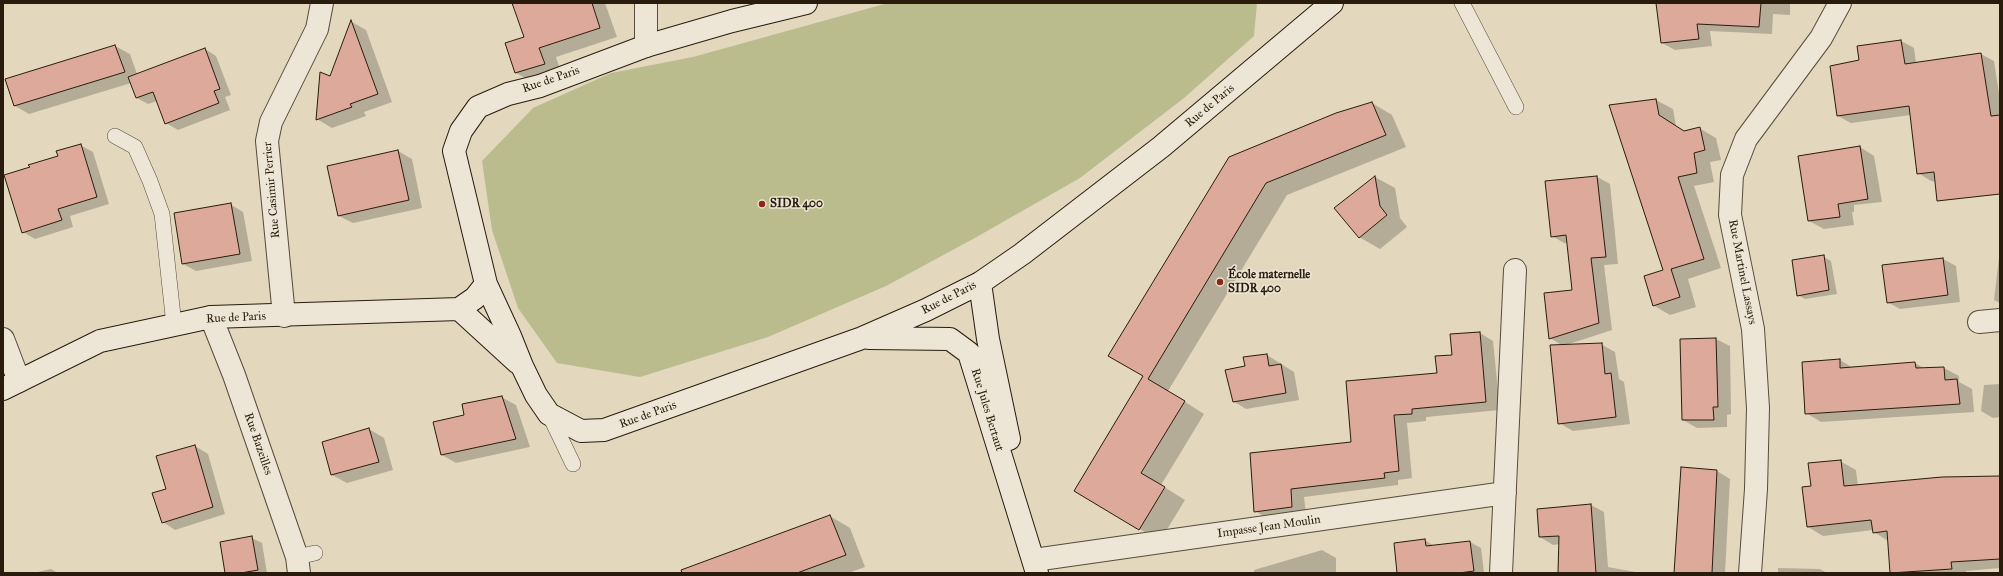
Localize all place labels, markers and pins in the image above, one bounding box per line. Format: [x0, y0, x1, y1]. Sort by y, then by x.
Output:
place label: SIDR 400 [770, 197, 823, 211]
marker: SIDR 400 [757, 199, 767, 209]
place label: École maternelle SIDR 400 [1228, 268, 1310, 296]
marker: École maternelle SIDR 400 [1215, 277, 1225, 287]

